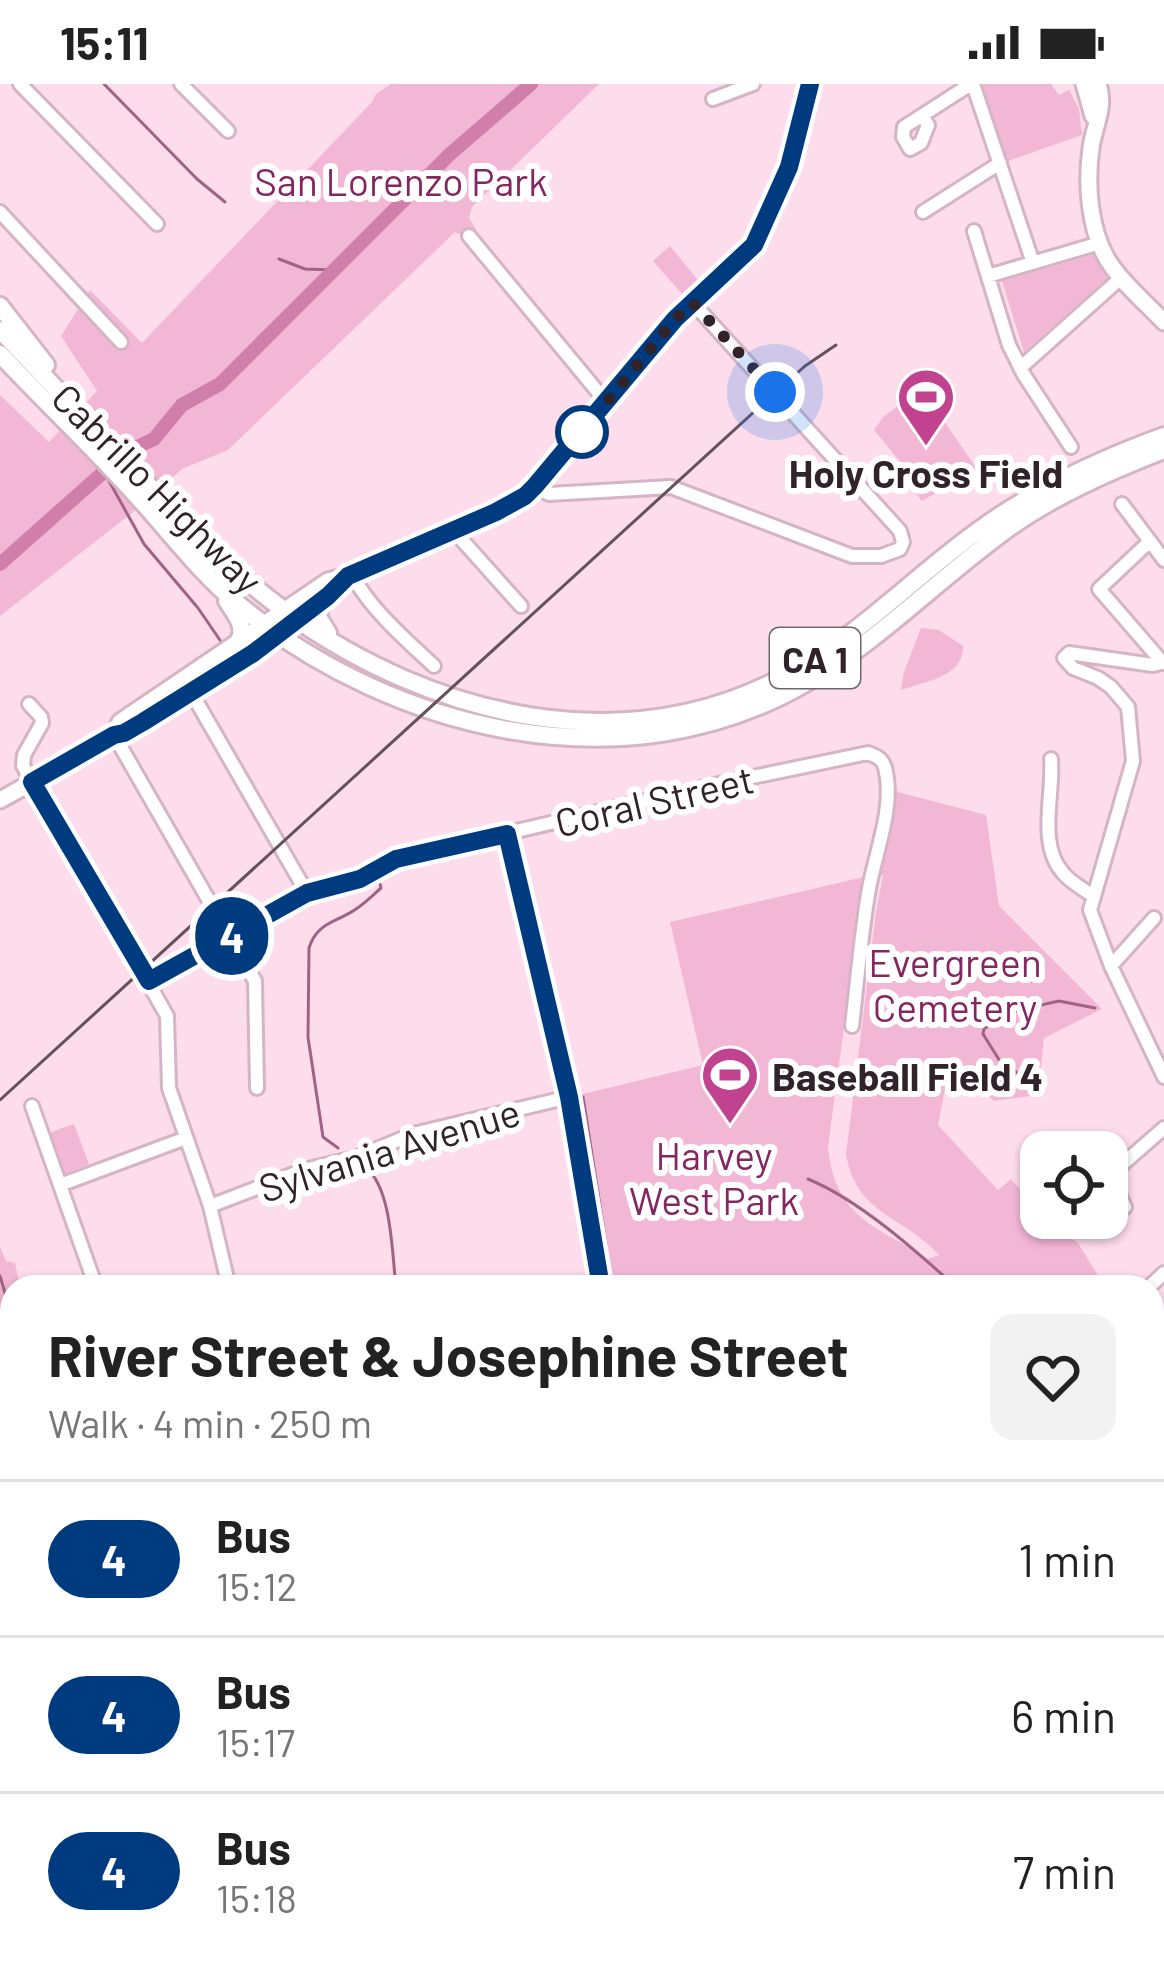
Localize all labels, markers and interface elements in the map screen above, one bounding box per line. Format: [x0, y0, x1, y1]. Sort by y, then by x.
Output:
text: 15:11 [60, 15, 149, 69]
park label: San Lorenzo Park [254, 157, 548, 204]
your location [745, 362, 805, 422]
sports icon: Holy Cross Field [895, 366, 957, 448]
street label: Cabrillo Highway [43, 373, 273, 603]
unlabelled marker [557, 407, 607, 457]
place label: Holy Cross Field [789, 449, 1063, 496]
road number: CA 1 [770, 628, 860, 688]
street label: Coral Street [550, 754, 758, 846]
line badge: 4 [193, 897, 271, 975]
text: 4 [219, 911, 245, 961]
park label: Evergreen Cemetery [868, 938, 1042, 1030]
sports icon: Baseball Field 4 [699, 1044, 761, 1126]
place label: Baseball Field 4 [772, 1052, 1043, 1099]
street label: Sylvania Avenue [253, 1087, 525, 1211]
park label: Harvey West Park [629, 1131, 799, 1223]
map controls [1020, 1131, 1128, 1239]
button: locate [1020, 1131, 1128, 1239]
button: heart [990, 1314, 1116, 1440]
text: River Street & Josephine Street [48, 1320, 849, 1388]
text: Walk · 4 min · 250 m [48, 1399, 372, 1446]
text: Bus [216, 1508, 291, 1562]
text: 1 min [1018, 1532, 1116, 1586]
text: 4 [101, 1534, 127, 1584]
text: 15:12 [216, 1562, 297, 1609]
text: Bus [216, 1664, 291, 1718]
text: 6 min [1011, 1688, 1116, 1742]
text: 4 [101, 1690, 127, 1740]
text: 15:17 [216, 1718, 295, 1765]
text: Bus [216, 1820, 291, 1874]
text: 7 min [1013, 1844, 1116, 1898]
text: 4 [101, 1846, 127, 1896]
text: 15:18 [216, 1874, 297, 1921]

